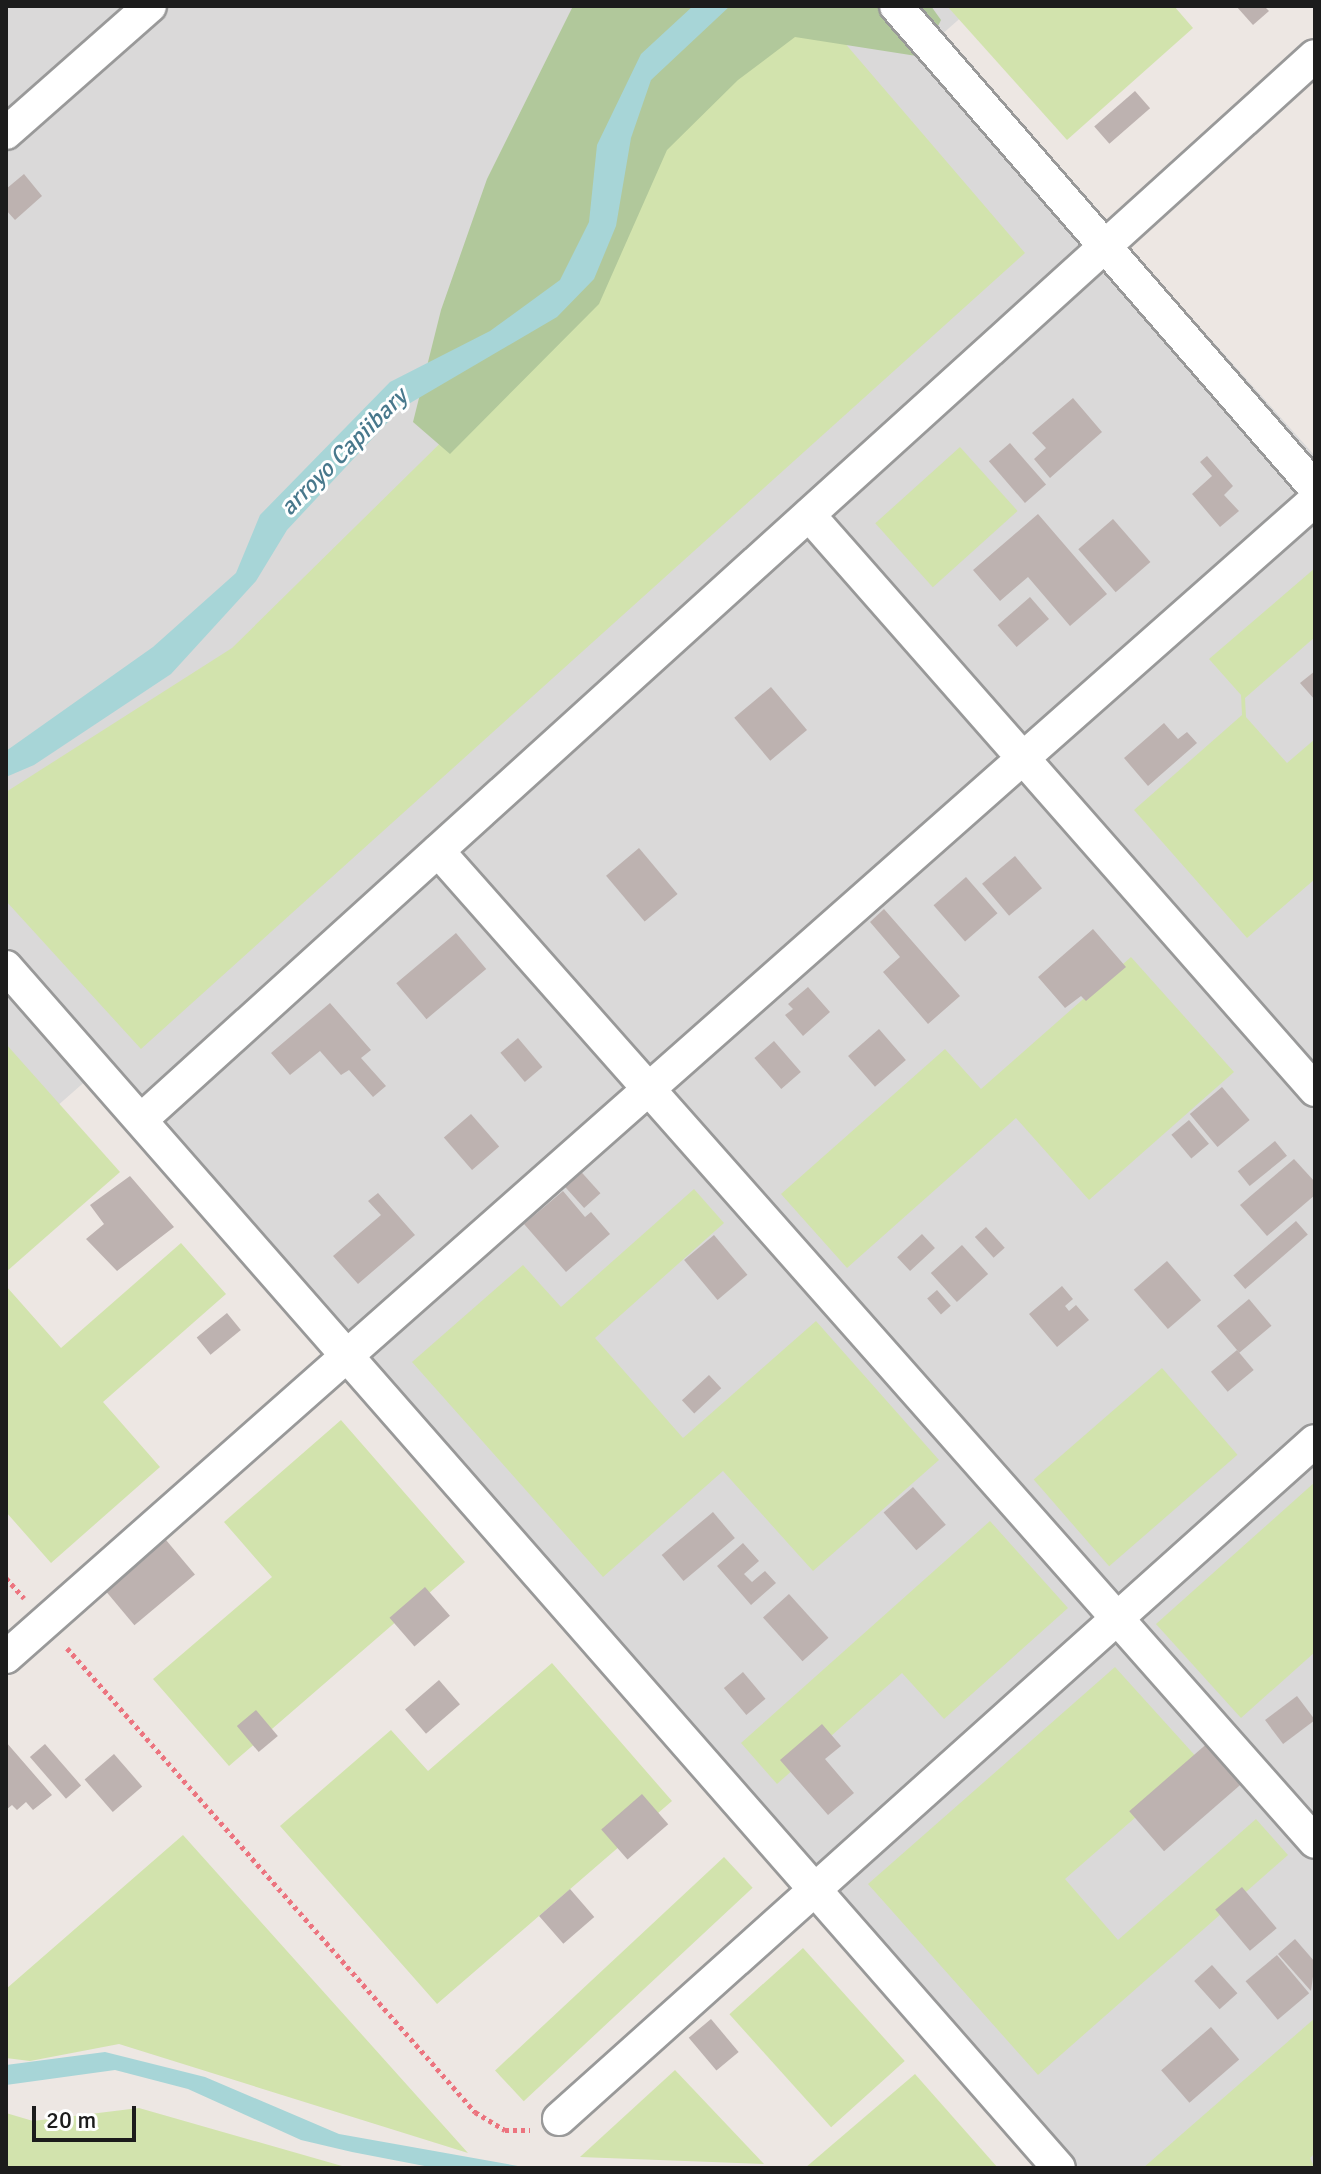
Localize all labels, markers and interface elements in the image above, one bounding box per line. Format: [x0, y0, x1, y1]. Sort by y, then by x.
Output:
water label: arroyo Capiibary [274, 382, 414, 522]
scale bar [36, 2090, 140, 2140]
text: 20 m [46, 2105, 96, 2135]

